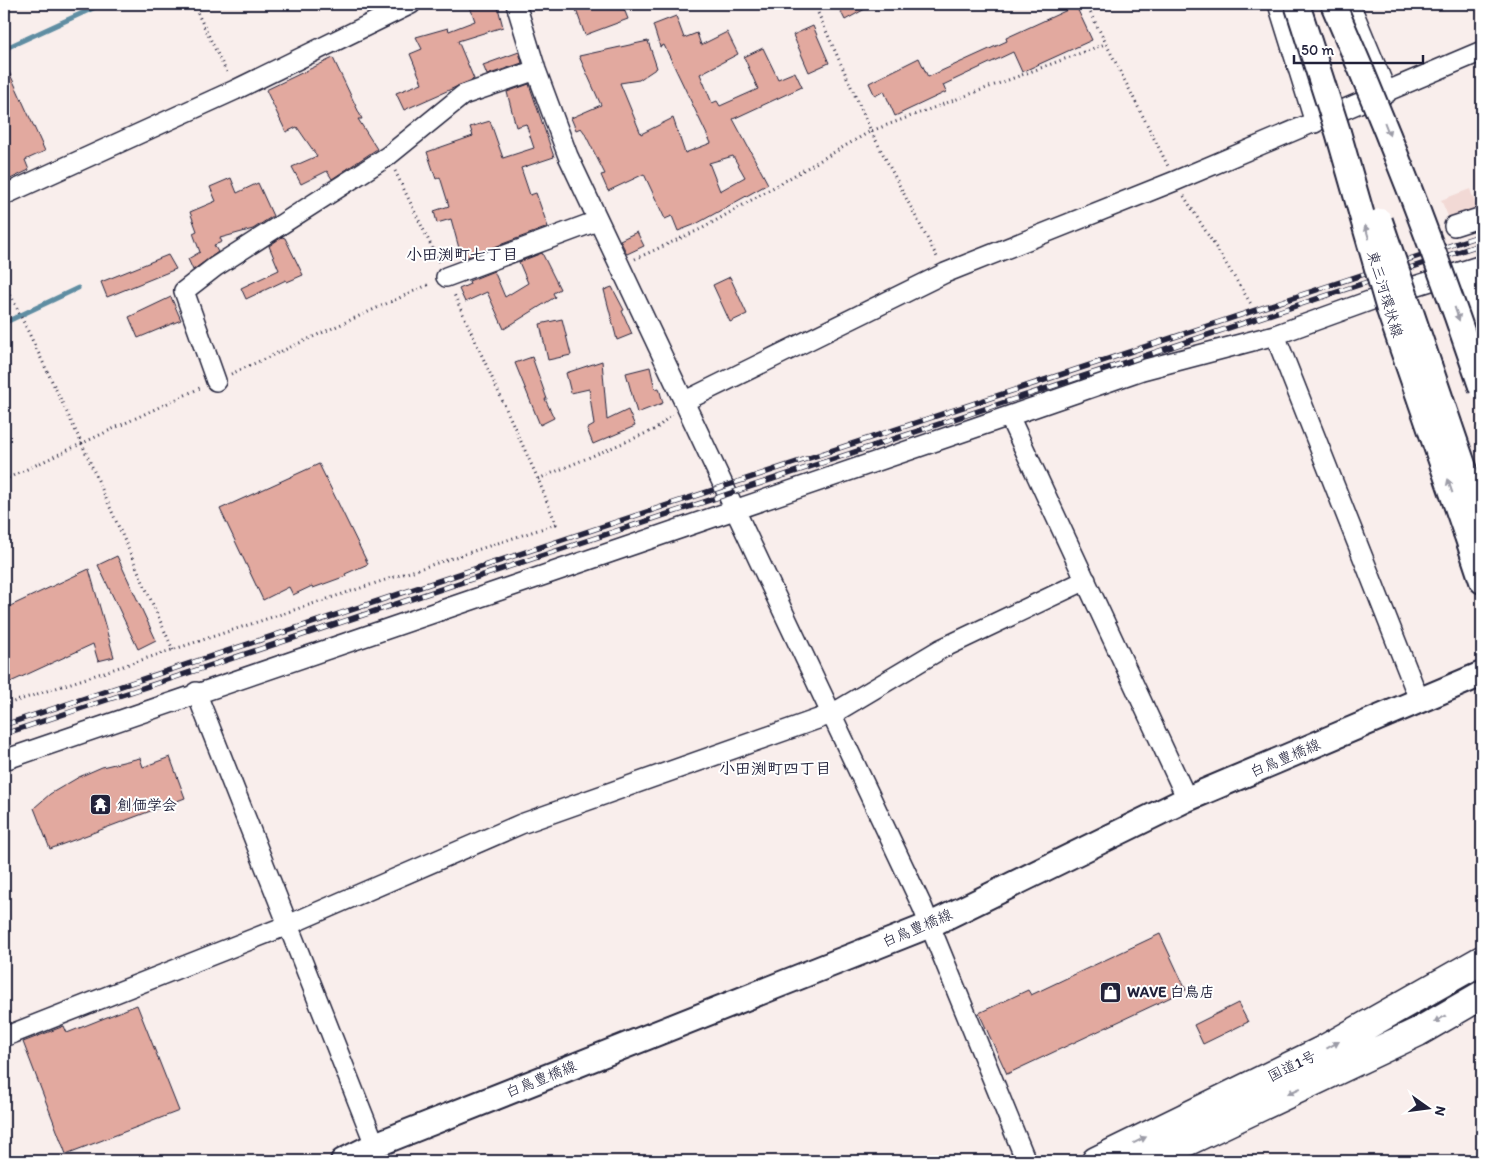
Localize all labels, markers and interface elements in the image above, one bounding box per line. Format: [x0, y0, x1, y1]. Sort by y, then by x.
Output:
scale bar [1294, 32, 1422, 64]
text: 50 m [1301, 41, 1334, 59]
one-way arrow [1383, 122, 1391, 137]
one-way arrow [1362, 225, 1370, 240]
district label: 小田渕町七丁目 [406, 245, 518, 264]
street label: 東三河環状線 [1363, 248, 1407, 340]
one-way arrow [1454, 306, 1461, 321]
one-way arrow [1446, 479, 1453, 494]
street label: 白鳥豊橋線 [1247, 735, 1323, 781]
district label: 小田渕町四丁目 [719, 759, 831, 778]
temple icon: 創価学会 [89, 793, 113, 817]
place label: 創価学会 [117, 796, 177, 814]
street label: 白鳥豊橋線 [879, 905, 955, 951]
shop icon: WAVE 白鳥店 [1099, 980, 1123, 1004]
place label: WAVE 白鳥店 [1127, 983, 1215, 1001]
one-way arrow [1434, 1015, 1447, 1024]
one-way arrow [1325, 1041, 1340, 1049]
street label: 国道1号 [1265, 1047, 1319, 1085]
street label: 白鳥豊橋線 [503, 1057, 579, 1101]
north arrow [1404, 1082, 1454, 1132]
one-way arrow [1287, 1087, 1302, 1096]
text: N [1431, 1104, 1450, 1118]
one-way arrow [1133, 1136, 1147, 1144]

